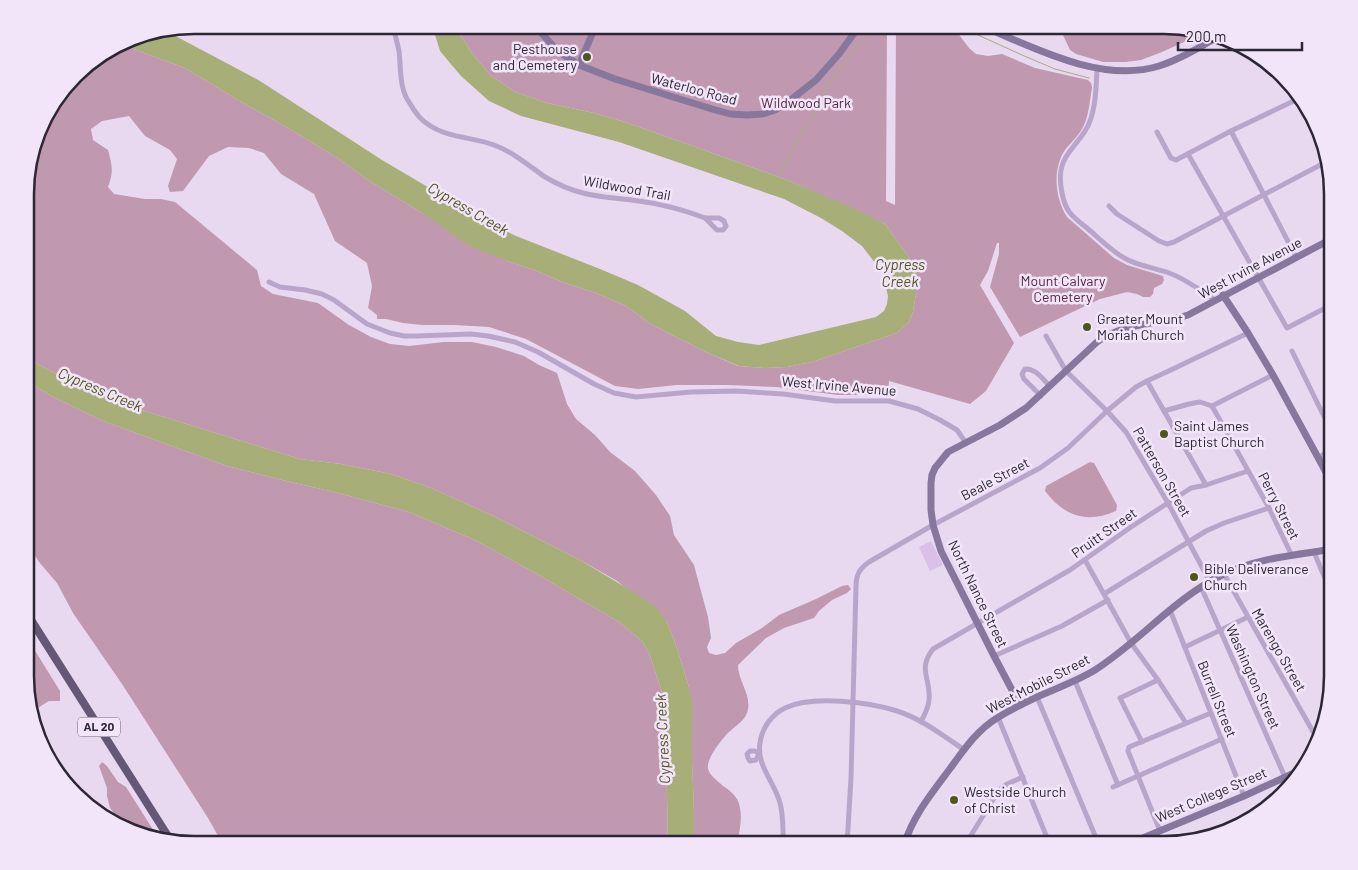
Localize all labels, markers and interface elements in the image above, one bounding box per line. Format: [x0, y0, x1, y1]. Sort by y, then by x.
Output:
scale bar [1178, 20, 1302, 52]
text: 200 m [1186, 27, 1226, 45]
place label: Pesthouse and Cemetery [493, 40, 578, 73]
marker: Pesthouse and Cemetery [581, 51, 593, 63]
street label: Waterloo Road [649, 69, 739, 108]
park label: Wildwood Park [761, 94, 851, 111]
street label: Wildwood Trail [582, 171, 672, 204]
water label: Cypress Creek [425, 178, 513, 239]
street label: West Irvine Avenue [1195, 233, 1305, 302]
water label: Cypress Creek [875, 255, 925, 290]
park label: Mount Calvary Cemetery [1021, 272, 1106, 305]
place label: Greater Mount Moriah Church [1097, 310, 1184, 343]
marker: Greater Mount Moriah Church [1081, 321, 1093, 333]
water label: Cypress Creek [55, 363, 146, 415]
street label: West Irvine Avenue [781, 372, 897, 399]
place label: Saint James Baptist Church [1174, 417, 1264, 450]
street label: Patterson Street [1130, 424, 1195, 520]
marker: Saint James Baptist Church [1158, 428, 1170, 440]
street label: Beale Street [958, 453, 1032, 504]
street label: Perry Street [1255, 469, 1304, 542]
street label: Pruitt Street [1068, 504, 1140, 561]
street label: North Nance Street [945, 537, 1012, 650]
place label: Bible Deliverance Church [1204, 560, 1309, 593]
marker: Bible Deliverance Church [1188, 571, 1200, 583]
street label: Marengo Street [1249, 605, 1310, 694]
street label: Washington Street [1223, 622, 1284, 732]
street label: West Mobile Street [983, 650, 1092, 717]
street label: Burrell Street [1194, 658, 1241, 740]
water label: Cypress Creek [651, 693, 673, 784]
road number: AL 20 [78, 718, 120, 736]
street label: West College Street [1152, 763, 1269, 826]
place label: Westside Church of Christ [964, 783, 1066, 816]
marker: Westside Church of Christ [948, 794, 960, 806]

